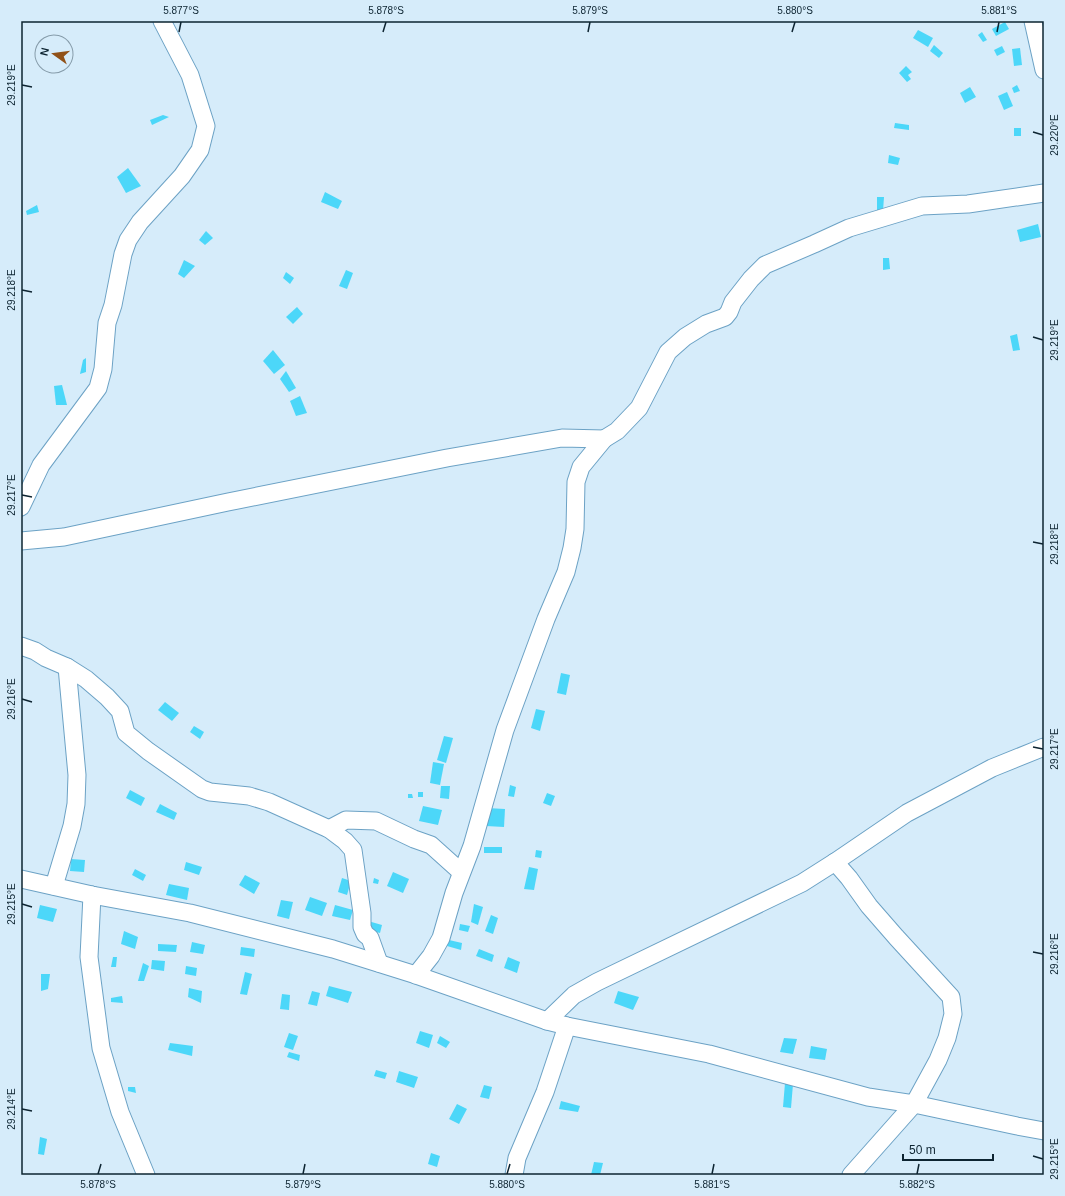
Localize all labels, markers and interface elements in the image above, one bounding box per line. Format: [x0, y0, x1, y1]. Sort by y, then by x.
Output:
text: 5.877°S [163, 5, 199, 16]
text: 5.878°S [368, 5, 404, 16]
text: 5.879°S [572, 5, 608, 16]
text: 5.880°S [777, 5, 813, 16]
text: 5.881°S [981, 5, 1017, 16]
north arrow [34, 34, 74, 74]
text: N [38, 46, 51, 57]
text: 29.219°E [6, 64, 17, 106]
text: 29.220°E [1049, 114, 1060, 156]
text: 29.218°E [6, 269, 17, 311]
text: 29.219°E [1049, 319, 1060, 361]
text: 29.217°E [6, 474, 17, 516]
text: 29.218°E [1049, 523, 1060, 565]
text: 29.216°E [6, 678, 17, 720]
text: 29.217°E [1049, 728, 1060, 770]
text: 29.215°E [6, 883, 17, 925]
text: 29.216°E [1049, 933, 1060, 975]
text: 29.214°E [6, 1088, 17, 1130]
scale bar [903, 1136, 993, 1162]
text: 29.215°E [1049, 1138, 1060, 1180]
text: 50 m [909, 1143, 936, 1157]
text: 5.878°S [80, 1179, 116, 1190]
text: 5.879°S [285, 1179, 321, 1190]
text: 5.880°S [489, 1179, 525, 1190]
text: 5.881°S [694, 1179, 730, 1190]
text: 5.882°S [899, 1179, 935, 1190]

